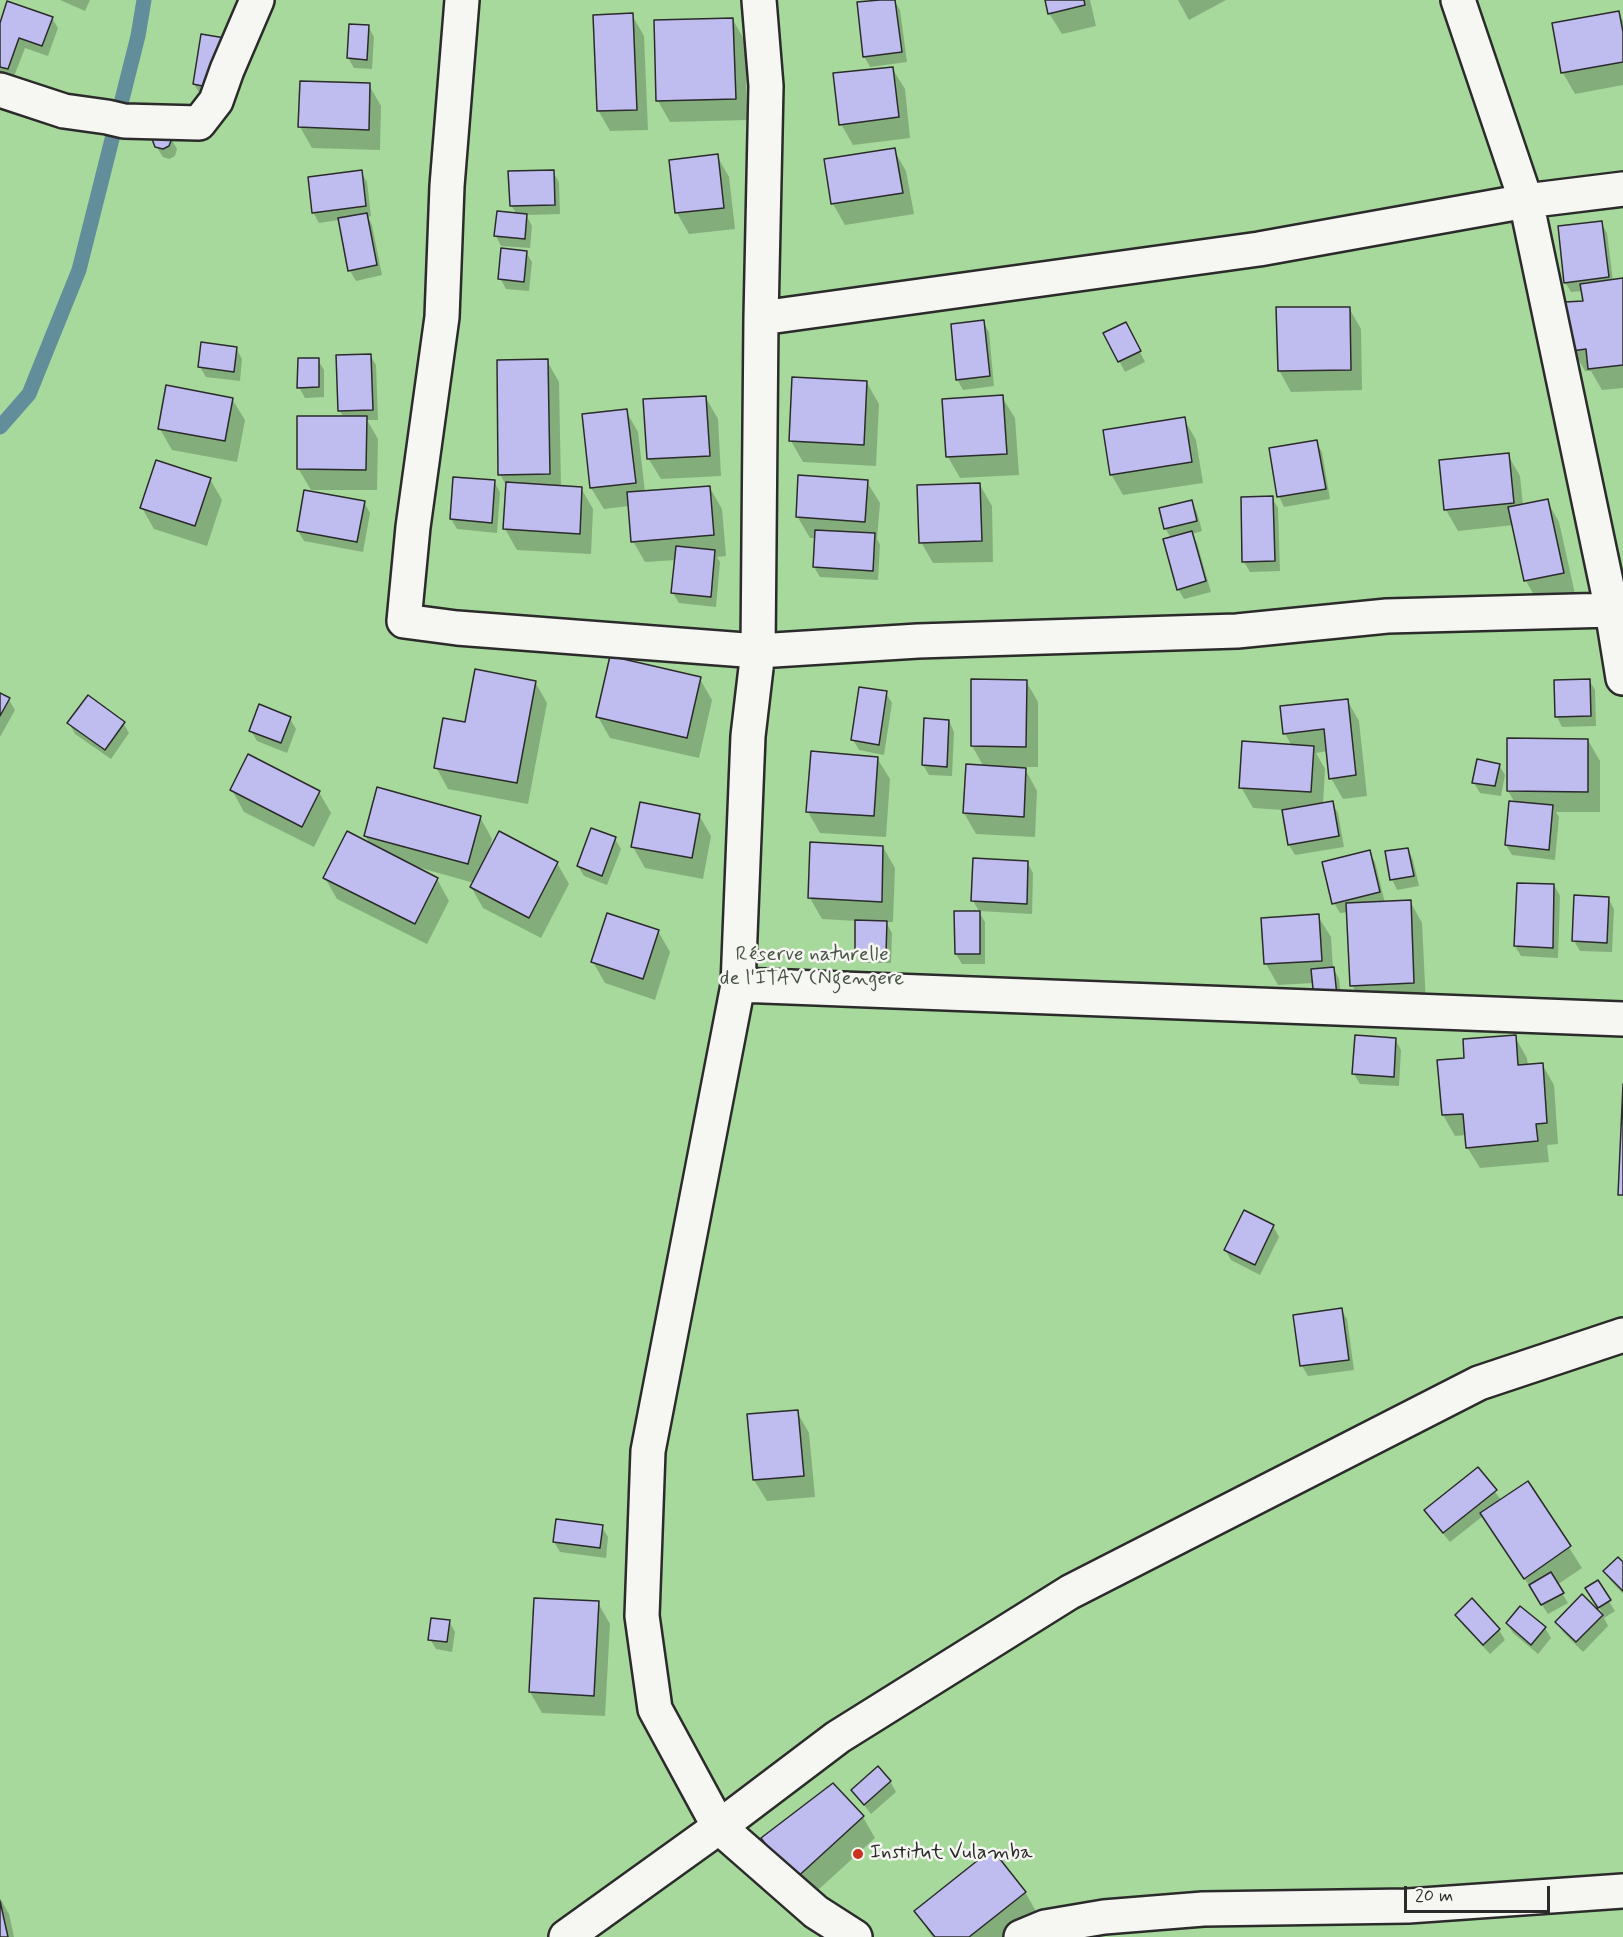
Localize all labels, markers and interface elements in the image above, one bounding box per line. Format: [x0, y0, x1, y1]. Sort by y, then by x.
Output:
park label: Réserve naturelle de l'ITAV (Ngengere [720, 943, 904, 993]
place label: Institut Vulamba [870, 1841, 1033, 1867]
marker: Institut Vulamba [851, 1847, 865, 1861]
scale bar [1407, 1874, 1552, 1912]
text: 20 m [1415, 1884, 1453, 1908]

